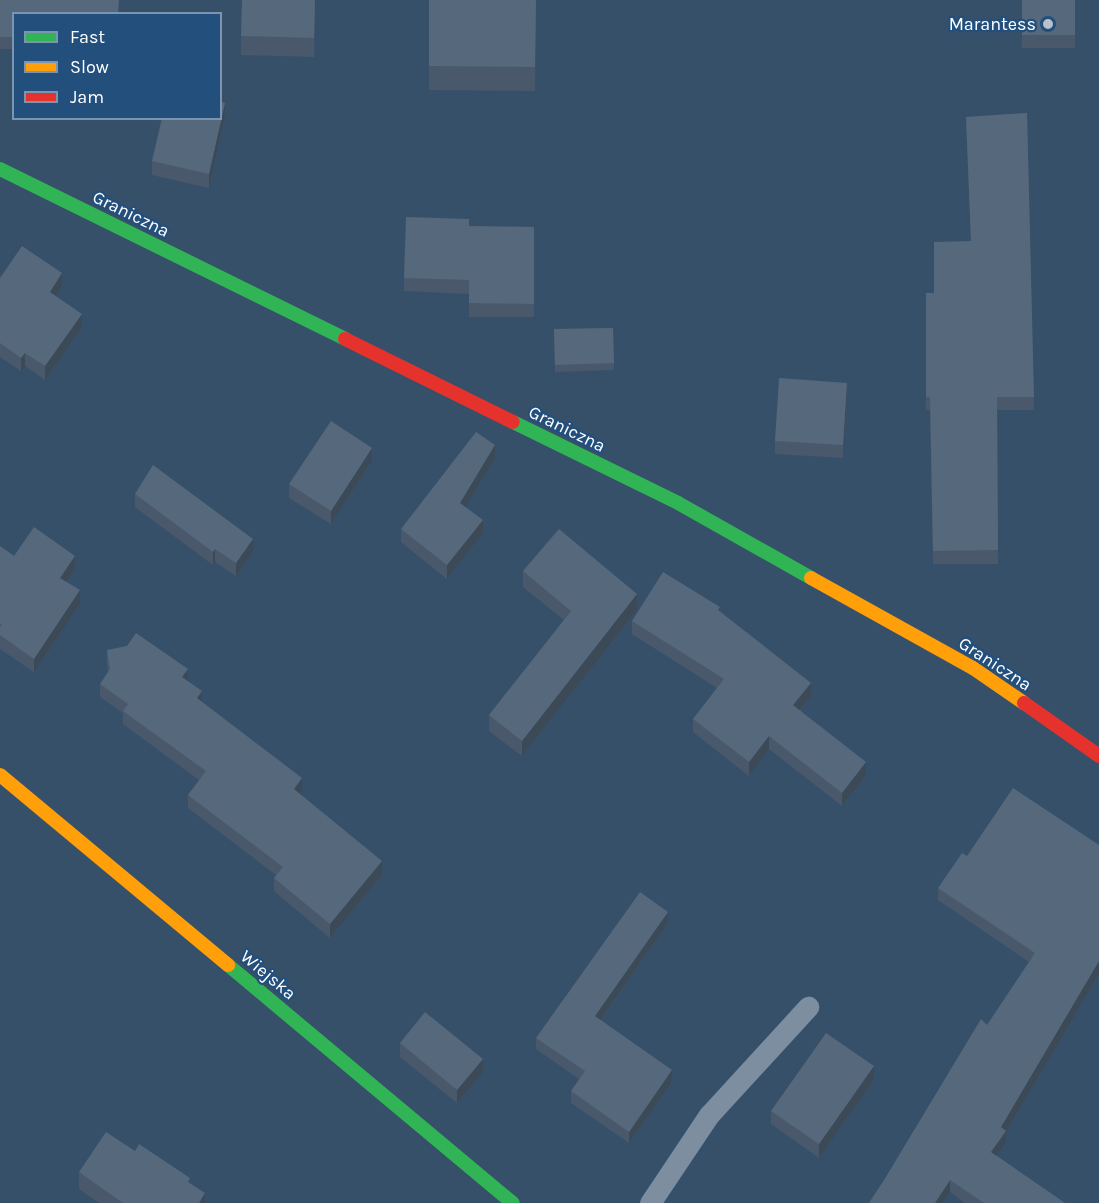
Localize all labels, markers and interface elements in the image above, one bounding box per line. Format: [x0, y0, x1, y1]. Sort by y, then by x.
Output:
legend [12, 12, 222, 120]
place label: Marantess [949, 13, 1036, 35]
marker: Marantess [1041, 17, 1055, 31]
text: Fast [70, 26, 105, 48]
text: Slow [70, 56, 109, 78]
text: Jam [70, 86, 104, 108]
street label: Graniczna [89, 186, 173, 242]
street label: Graniczna [525, 401, 609, 457]
street label: Graniczna [954, 632, 1036, 696]
street label: Wiejska [236, 946, 300, 1004]

